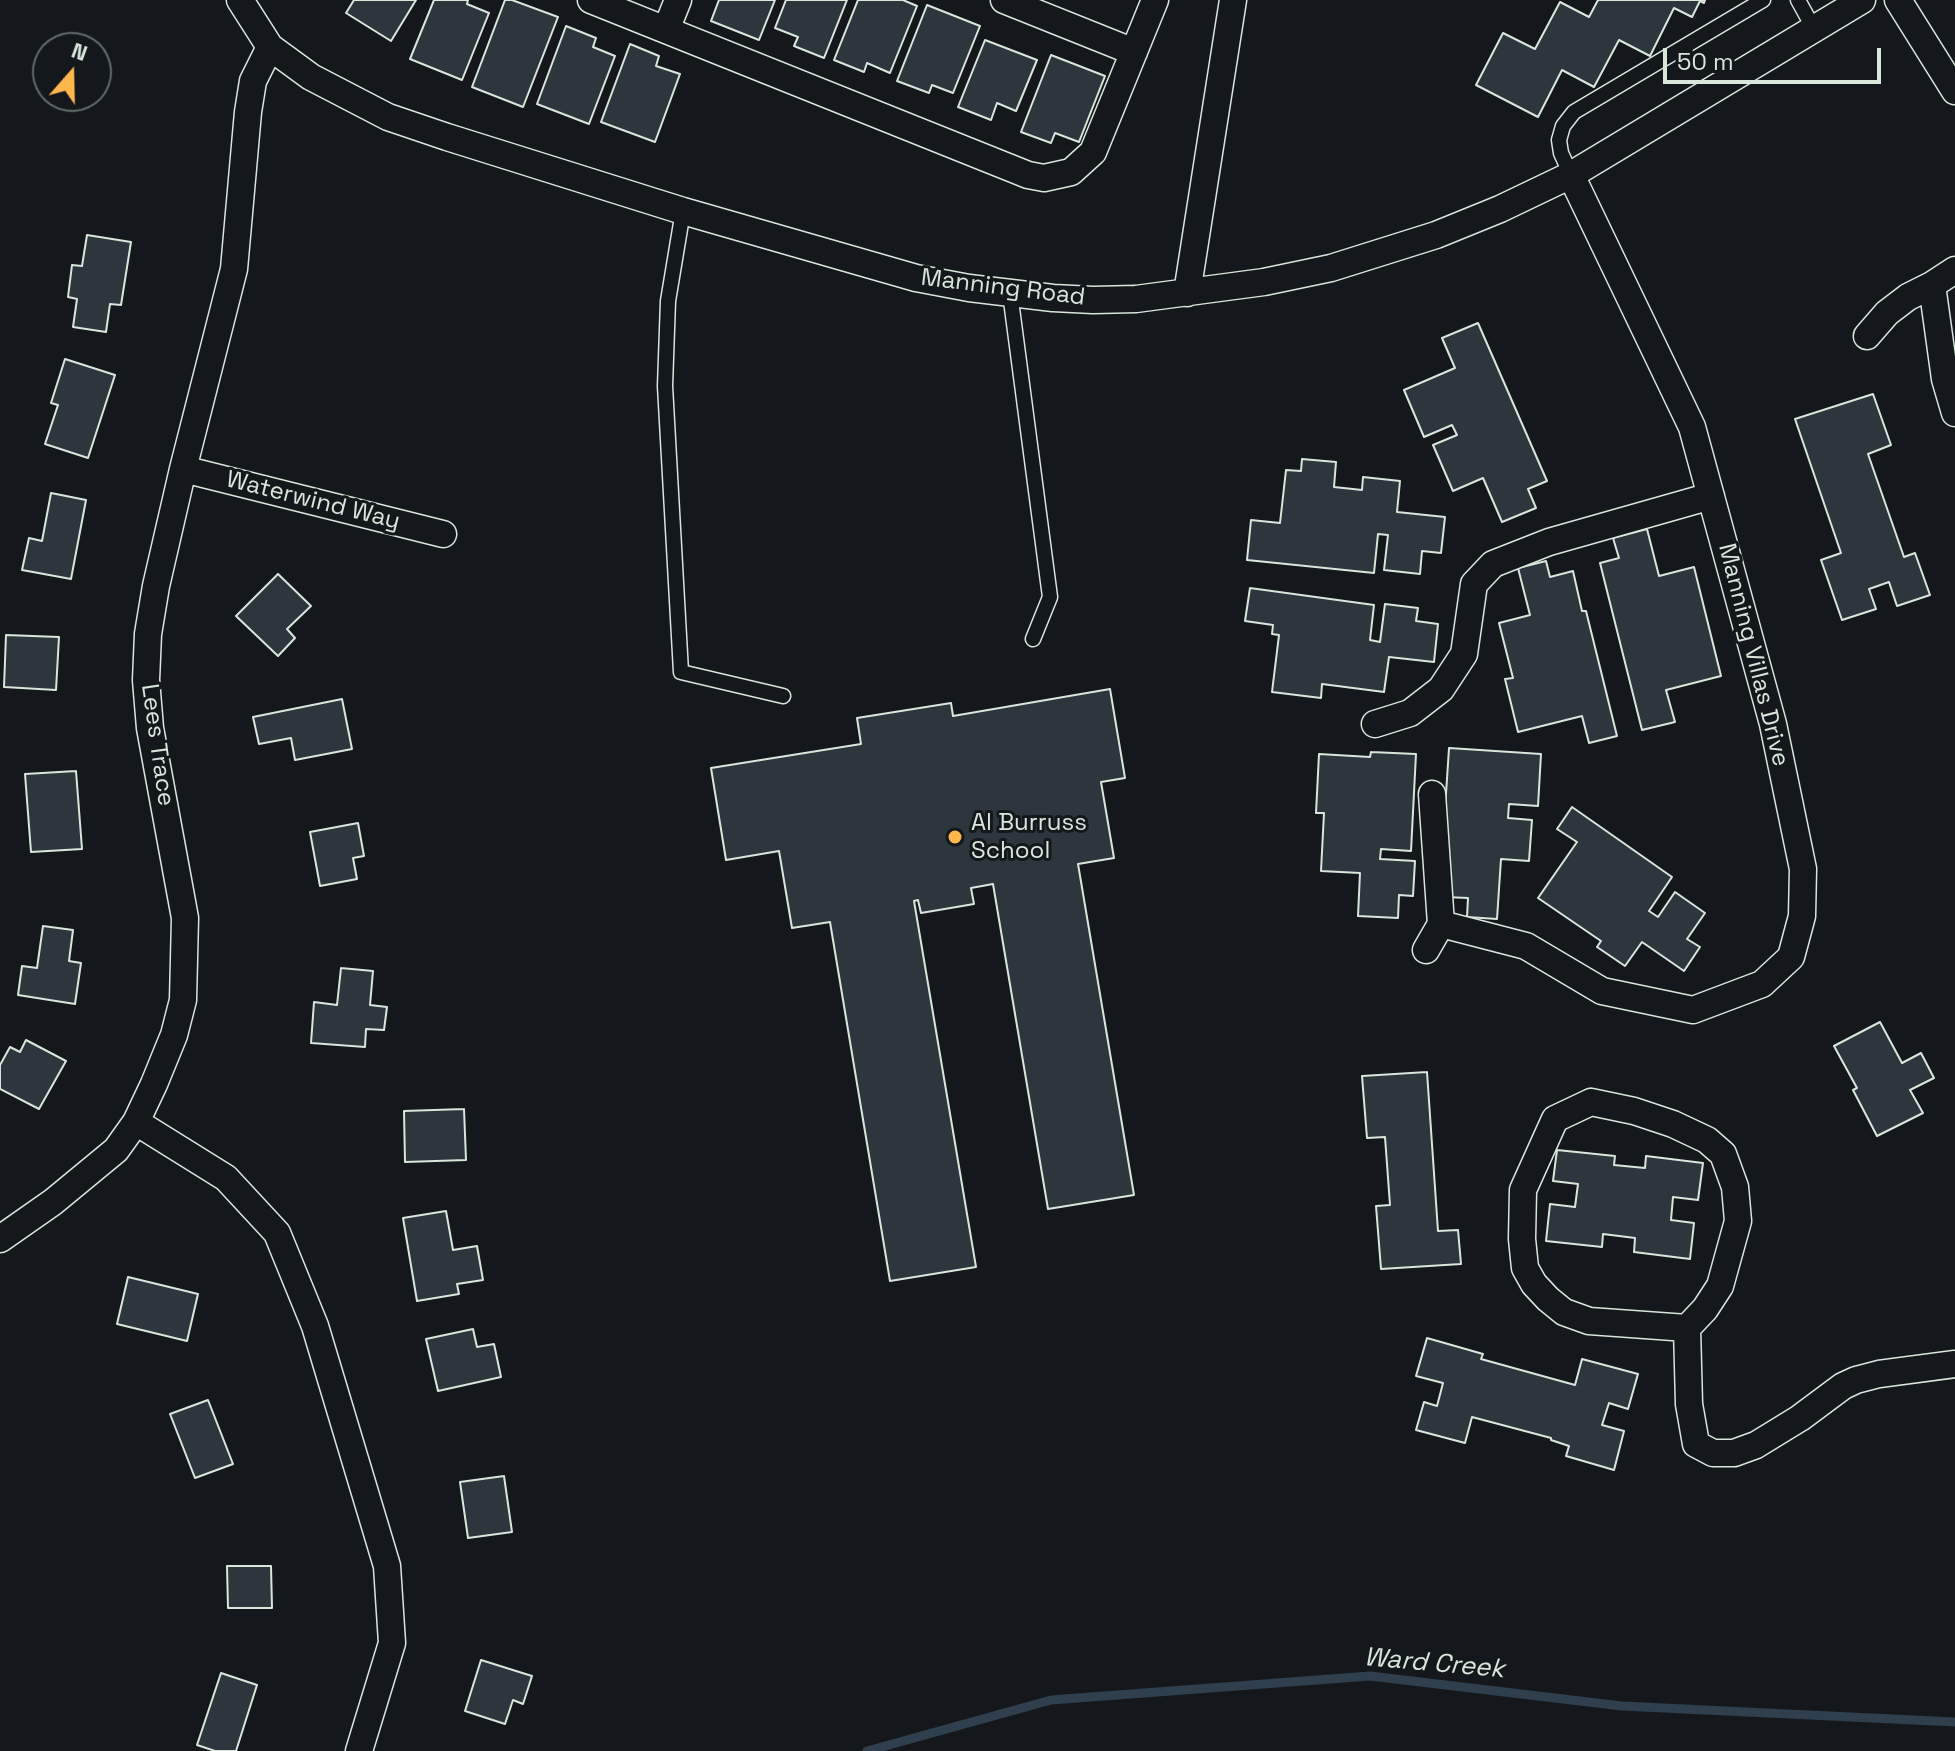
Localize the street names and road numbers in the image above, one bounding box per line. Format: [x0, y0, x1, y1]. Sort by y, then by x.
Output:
street label: Manning Road [919, 264, 1087, 312]
street label: Waterwind Way [223, 465, 403, 537]
street label: Manning Villas Drive [1711, 541, 1795, 769]
street label: Lees Trace [134, 682, 180, 808]

